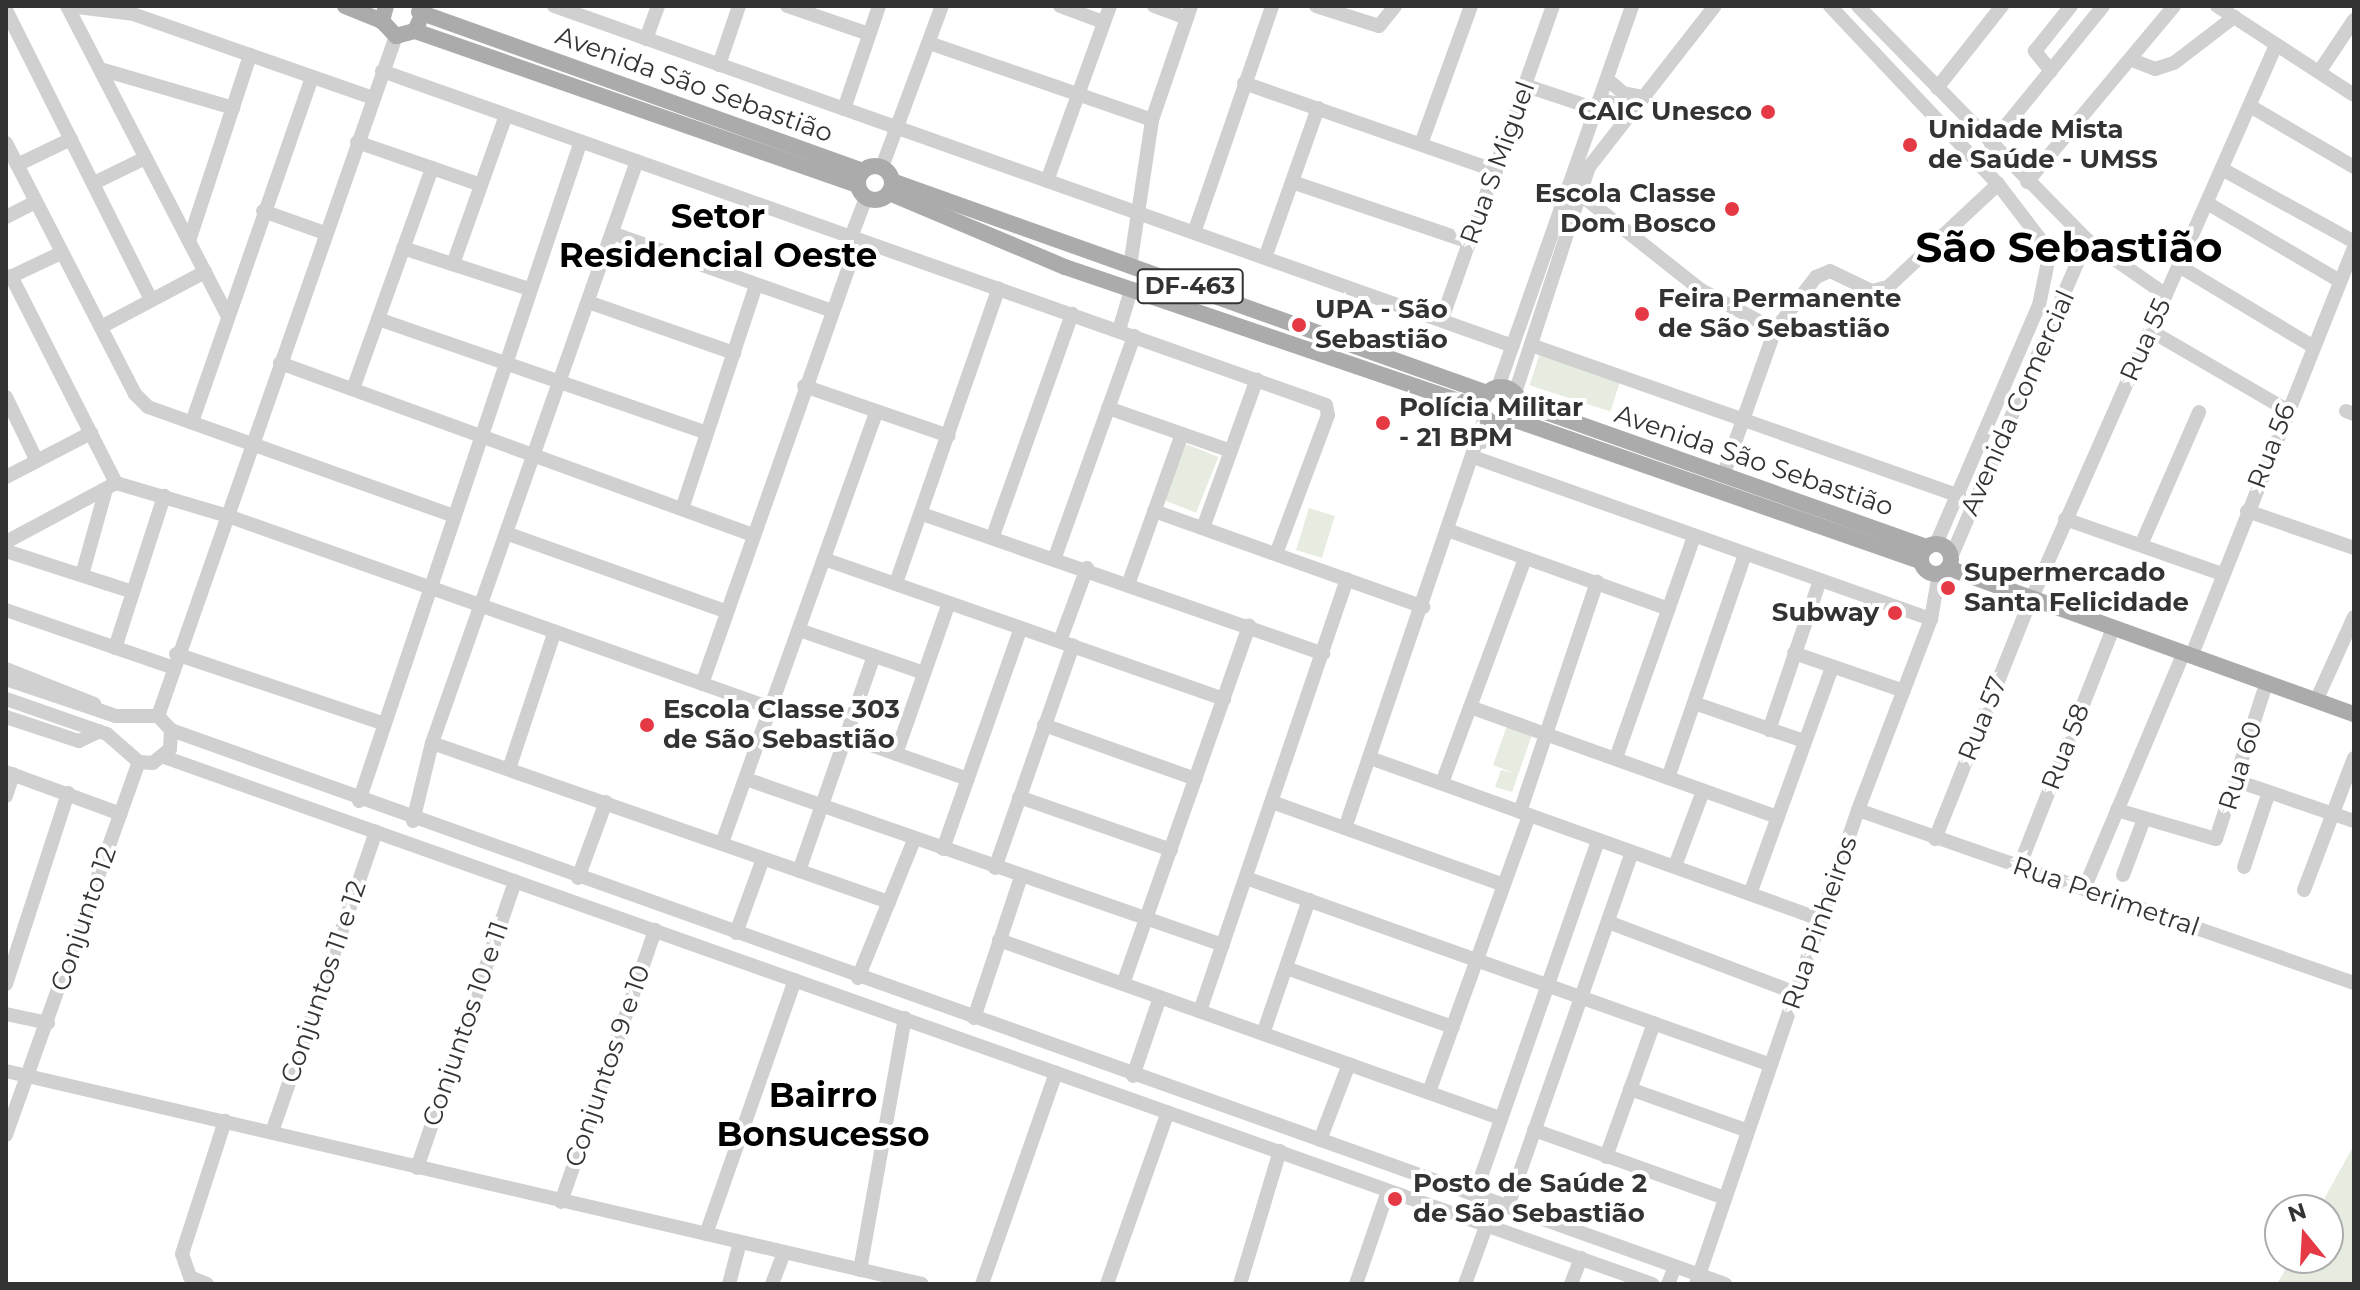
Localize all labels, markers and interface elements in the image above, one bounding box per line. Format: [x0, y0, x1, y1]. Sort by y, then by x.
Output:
street label: Avenida São Sebastião [551, 20, 837, 150]
street label: Rua S Miguel [1454, 77, 1542, 249]
place label: CAIC Unesco [1578, 96, 1752, 128]
marker: CAIC Unesco [1759, 103, 1777, 121]
place label: Unidade Mista de Saúde - UMSS [1928, 114, 2158, 176]
marker: Unidade Mista de Saúde - UMSS [1899, 134, 1921, 156]
place label: Escola Classe Dom Bosco [1535, 178, 1716, 240]
district label: Setor Residencial Oeste [559, 196, 877, 276]
marker: Escola Classe Dom Bosco [1723, 200, 1741, 218]
district label: São Sebastião [1916, 222, 2222, 272]
road number: DF-463 [1136, 266, 1244, 306]
place label: Feira Permanente de São Sebastião [1658, 283, 1901, 344]
street label: Avenida Comercial [1954, 286, 2082, 520]
place label: UPA - São Sebastião [1315, 294, 1448, 356]
street label: Rua 55 [2114, 294, 2178, 386]
marker: Feira Permanente de São Sebastião [1633, 305, 1651, 323]
marker: UPA - São Sebastião [1290, 316, 1308, 334]
place label: Polícia Militar - 21 BPM [1399, 392, 1583, 454]
street label: Avenida São Sebastião [1611, 399, 1897, 523]
street label: Rua 56 [2241, 399, 2303, 493]
marker: Polícia Militar - 21 BPM [1374, 414, 1392, 432]
place label: Supermercado Santa Felicidade [1964, 557, 2189, 618]
marker: Supermercado Santa Felicidade [1939, 579, 1957, 597]
place label: Subway [1772, 597, 1879, 629]
marker: Subway [1886, 604, 1904, 622]
street label: Rua 57 [1952, 672, 2014, 766]
place label: Escola Classe 303 de São Sebastião [663, 694, 900, 756]
street label: Rua 58 [2035, 700, 2097, 794]
marker: Escola Classe 303 de São Sebastião [638, 716, 656, 734]
street label: Rua 60 [2213, 718, 2269, 814]
street label: Rua Pinheiros [1776, 832, 1864, 1014]
street label: Conjunto 12 [45, 842, 123, 996]
street label: Rua Perimetral [2009, 850, 2203, 944]
street label: Conjuntos 11 e 12 [275, 877, 373, 1087]
street label: Conjuntos 10 e 11 [416, 918, 516, 1130]
street label: Conjuntos 9 e 10 [559, 961, 657, 1171]
district label: Bairro Bonsucesso [717, 1075, 929, 1154]
place label: Posto de Saúde 2 de São Sebastião [1413, 1168, 1647, 1230]
marker: Posto de Saúde 2 de São Sebastião [1384, 1188, 1406, 1210]
north arrow [2264, 1194, 2344, 1274]
text: N [2284, 1197, 2310, 1228]

